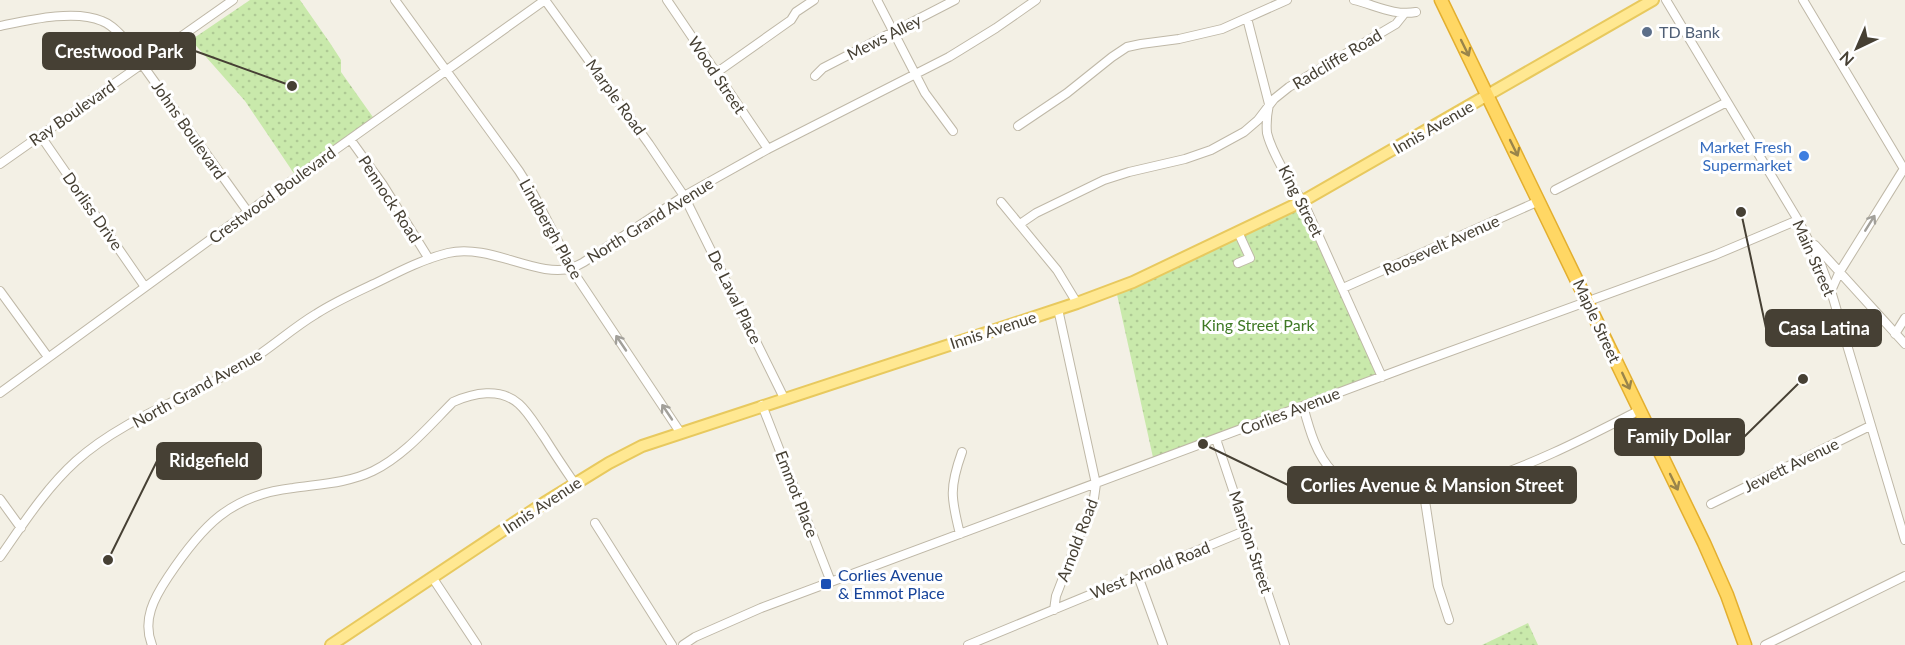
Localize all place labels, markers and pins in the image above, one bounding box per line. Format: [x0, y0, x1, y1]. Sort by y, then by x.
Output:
place label: TD Bank [1659, 22, 1721, 41]
marker: TD Bank [1640, 25, 1654, 39]
callout: Crestwood Park [43, 33, 195, 69]
place label: Market Fresh Supermarket [1700, 137, 1792, 174]
marker: Market Fresh Supermarket [1797, 149, 1811, 163]
callout: Casa Latina [1766, 310, 1881, 346]
callout: Family Dollar [1615, 419, 1744, 455]
callout: Ridgefield [157, 443, 261, 479]
callout: Corlies Avenue & Mansion Street [1288, 467, 1576, 503]
place label: Corlies Avenue & Emmot Place [838, 565, 945, 602]
marker: Corlies Avenue & Emmot Place [819, 577, 833, 591]

